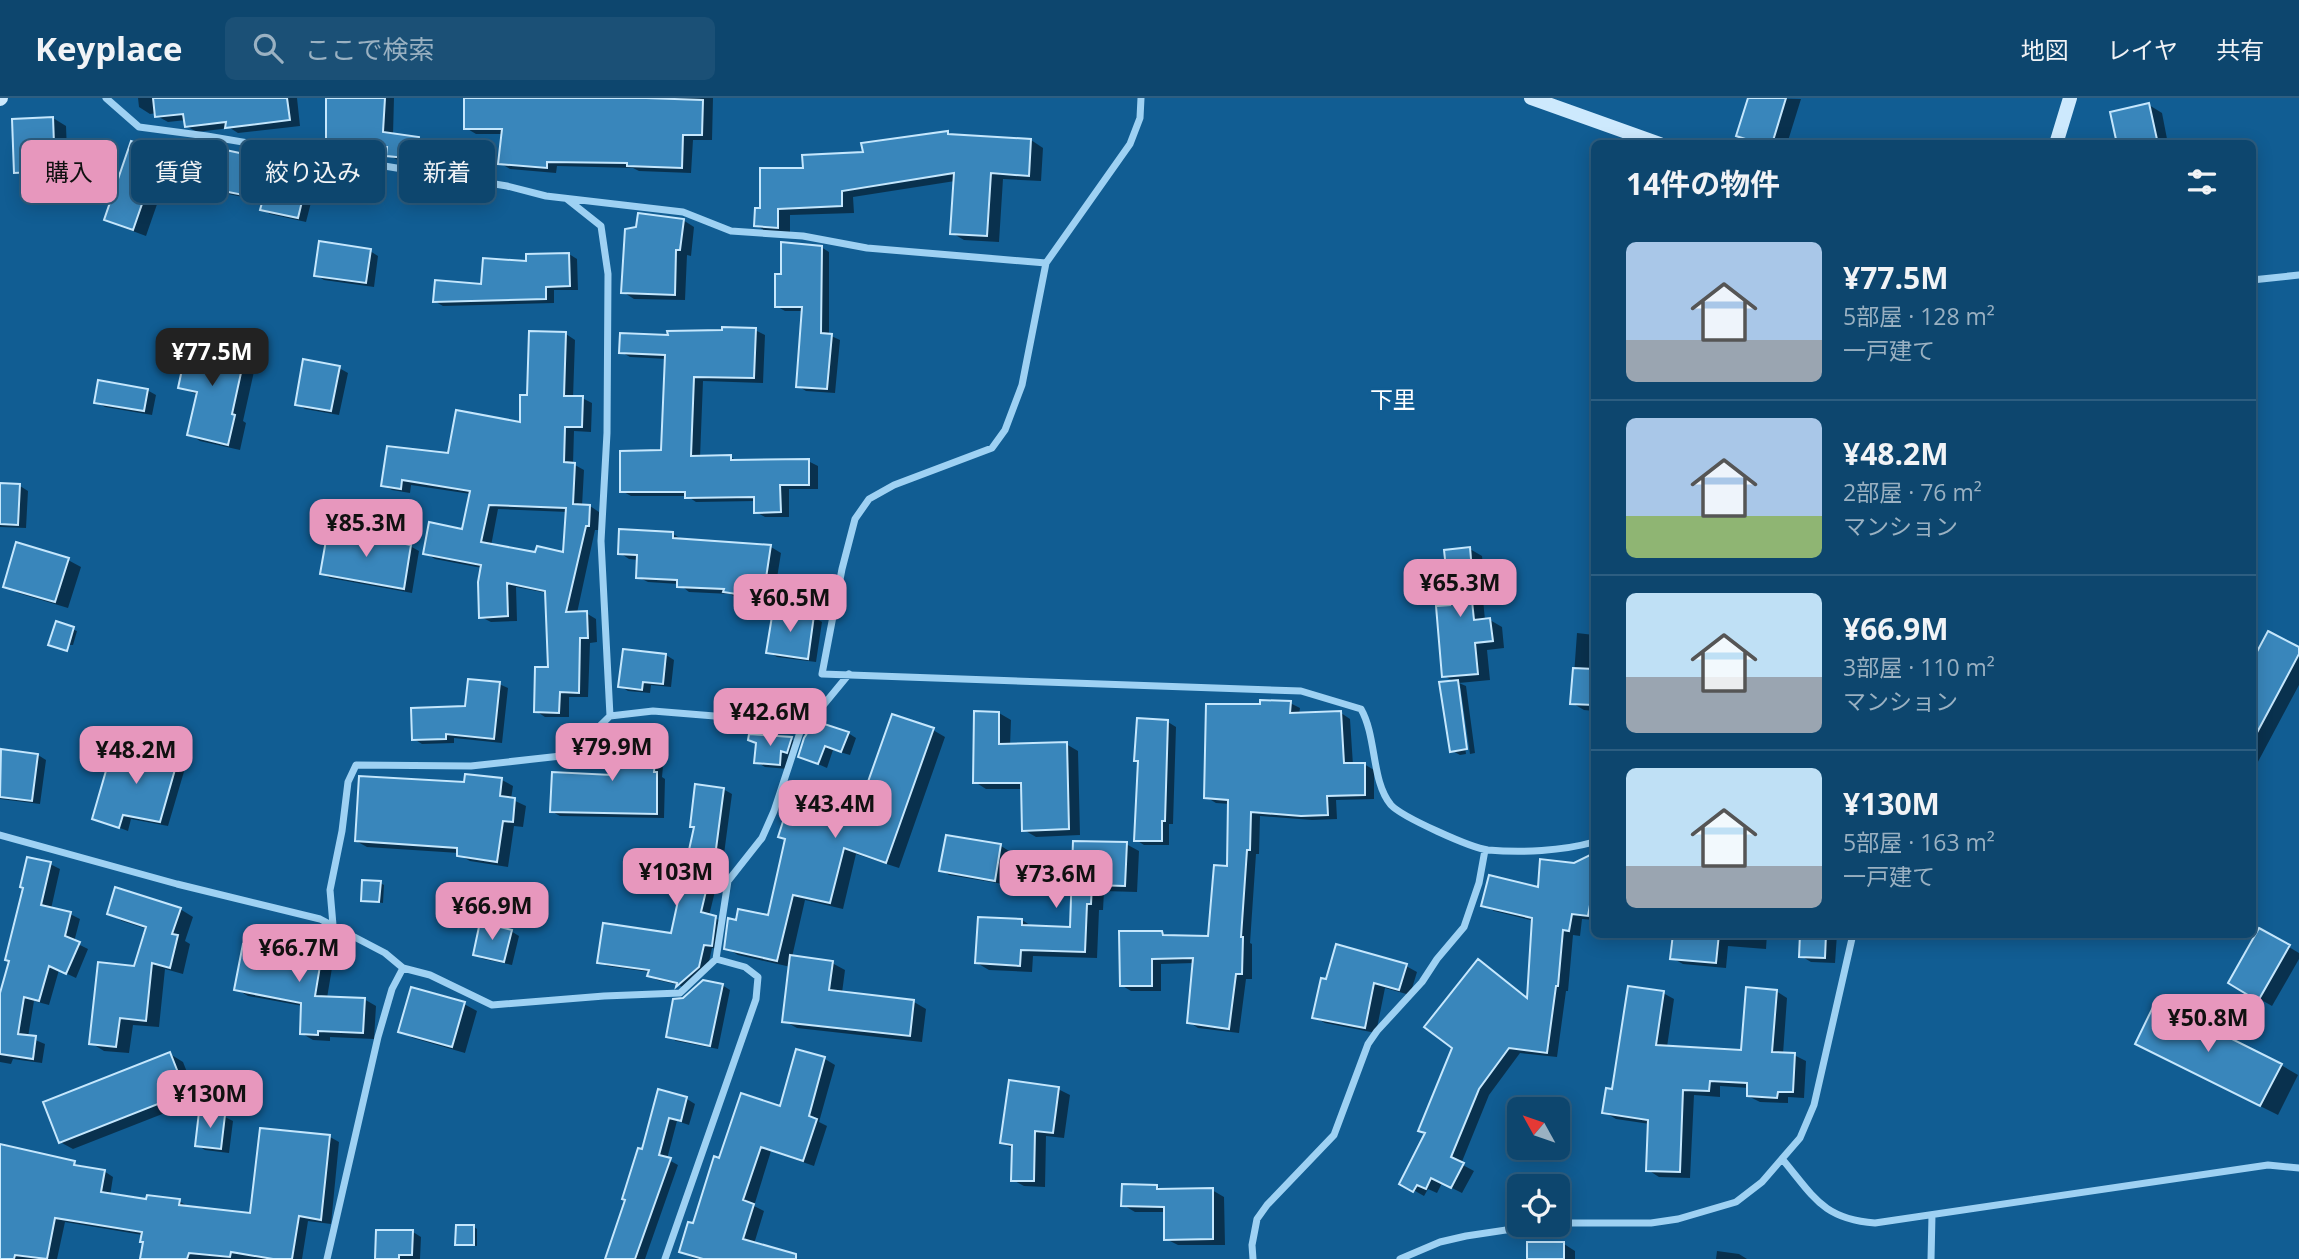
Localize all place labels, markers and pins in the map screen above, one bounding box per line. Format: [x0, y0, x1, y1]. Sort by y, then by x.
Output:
pin: ¥77.5M [155, 328, 269, 388]
pin: ¥85.3M [309, 500, 423, 559]
pin: ¥65.3M [1403, 560, 1517, 619]
pin: ¥60.5M [733, 574, 847, 634]
pin: ¥42.6M [713, 688, 827, 748]
pin: ¥79.9M [555, 724, 669, 783]
pin: ¥48.2M [79, 726, 193, 786]
pin: ¥43.4M [778, 780, 892, 840]
pin: ¥103M [627, 848, 725, 908]
pin: ¥73.6M [999, 850, 1113, 910]
pin: ¥66.9M [435, 882, 549, 942]
pin: ¥66.7M [242, 924, 356, 984]
pin: ¥50.8M [2151, 995, 2265, 1054]
pin: ¥130M [161, 1070, 259, 1130]

